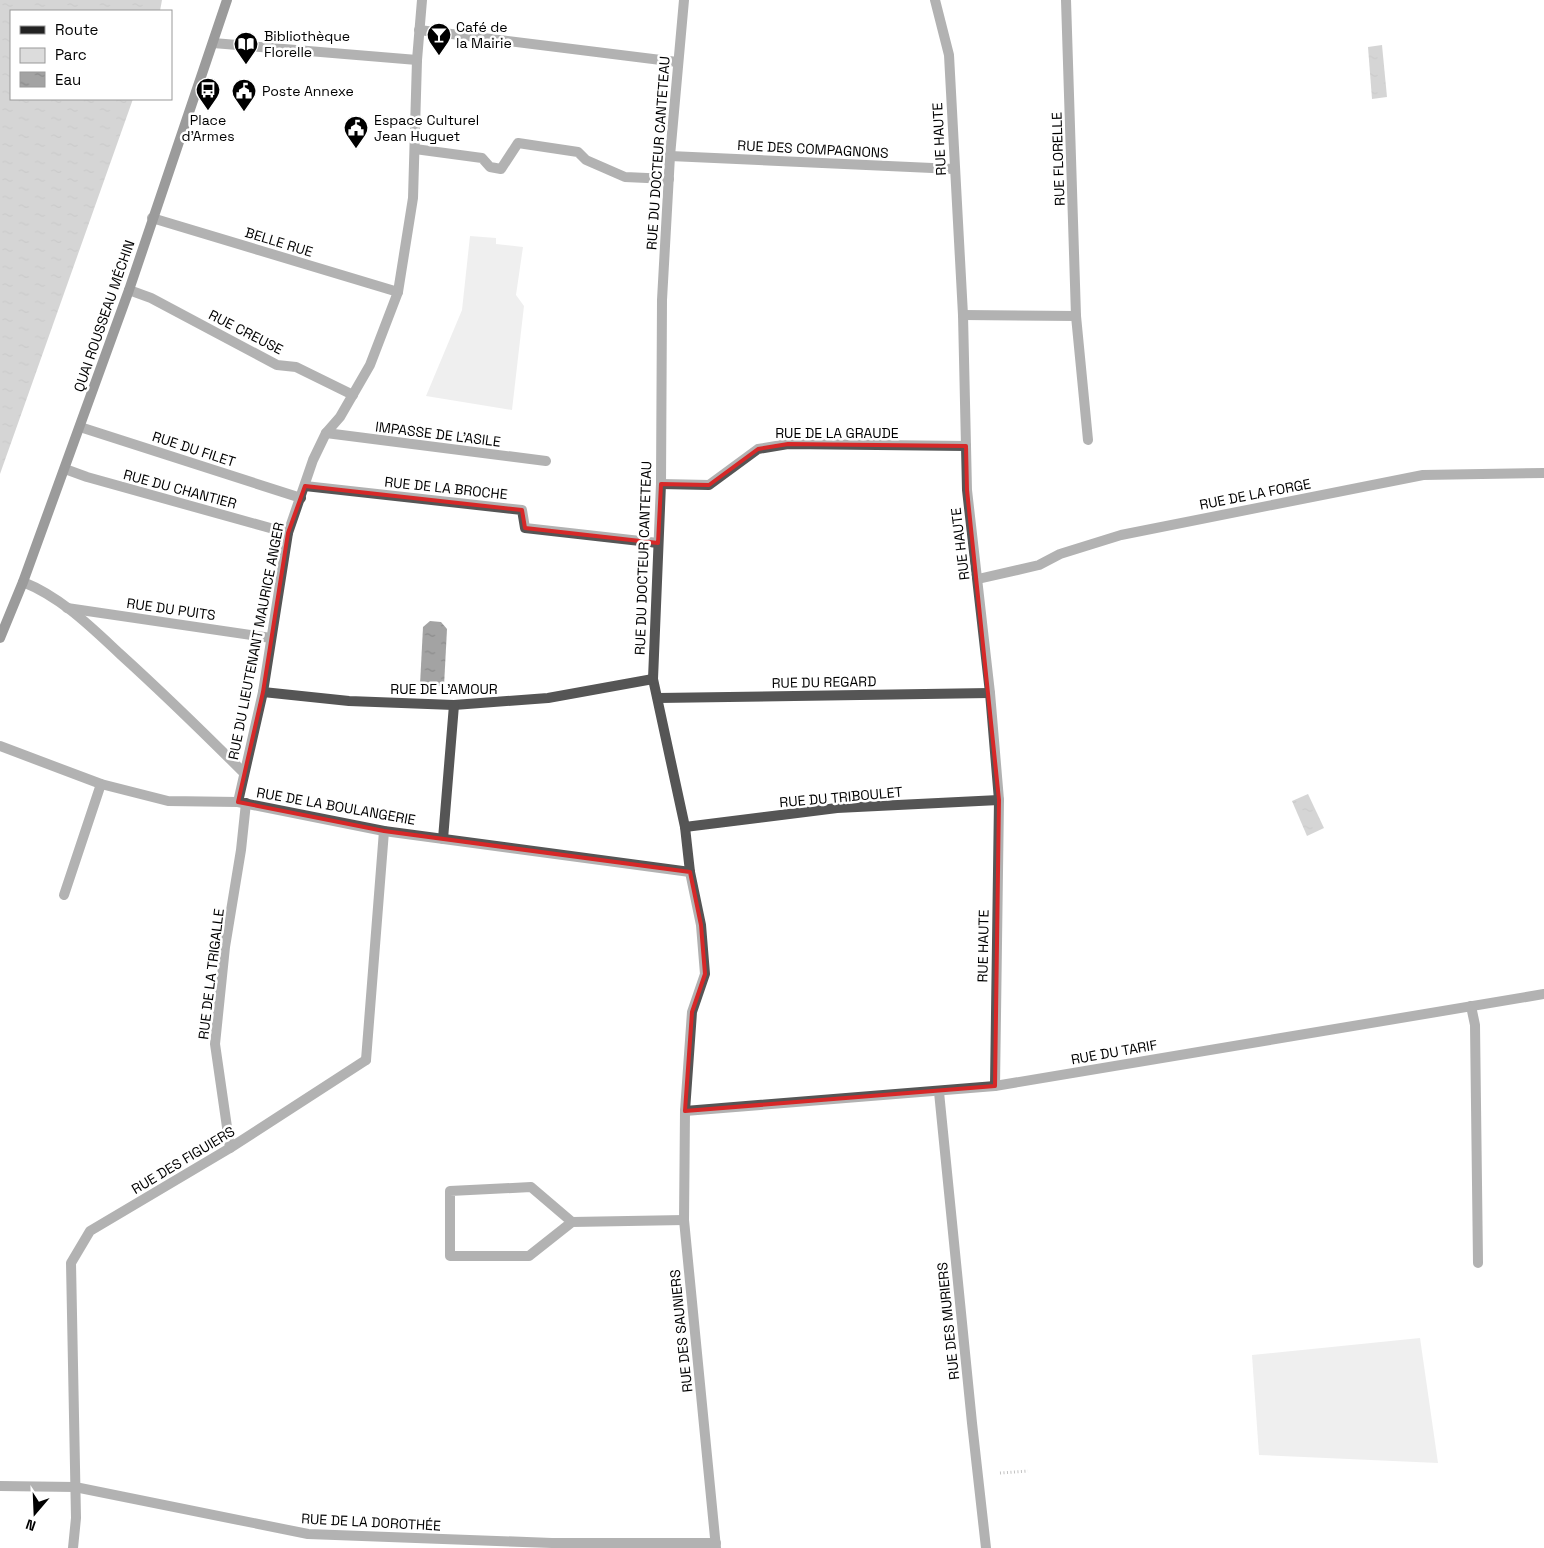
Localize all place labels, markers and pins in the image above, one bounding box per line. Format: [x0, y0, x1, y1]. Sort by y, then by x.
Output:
place label: Café de la Mairie [456, 18, 512, 52]
bar icon: Café de la Mairie [426, 22, 452, 56]
place label: Bibliothèque Florelle [264, 27, 350, 61]
library icon: Bibliothèque Florelle [233, 31, 259, 65]
bus stop icon: Place d'Armes [195, 77, 221, 111]
public building icon: Poste Annexe [231, 78, 257, 112]
place label: Poste Annexe [262, 82, 354, 100]
place label: Place d'Armes [181, 111, 235, 145]
place label: Espace Culturel Jean Huguet [374, 111, 479, 145]
public building icon: Espace Culturel Jean Huguet [343, 115, 369, 149]

